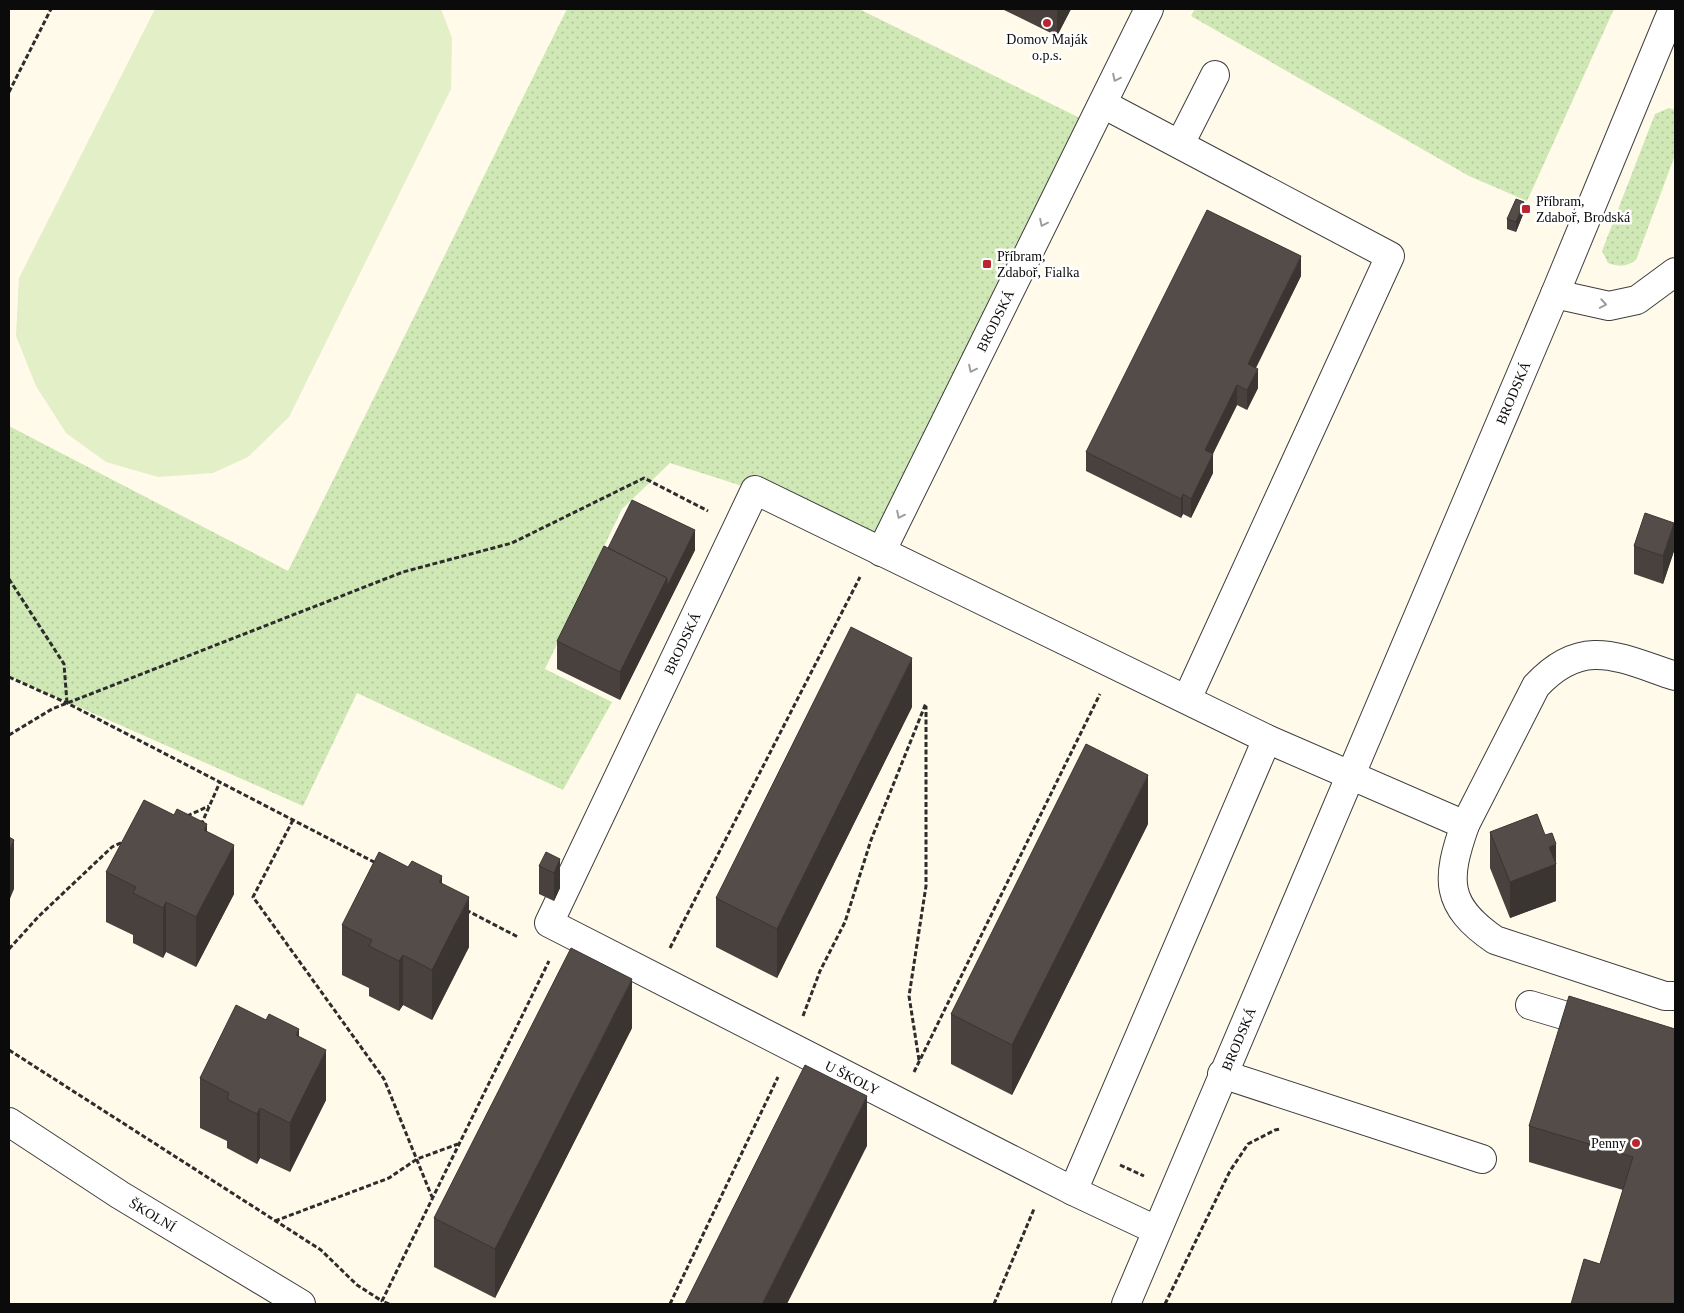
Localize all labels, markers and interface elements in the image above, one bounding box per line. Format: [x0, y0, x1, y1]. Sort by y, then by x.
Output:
marker: Domov Maják o.p.s. [1041, 17, 1053, 29]
place label: Domov Maják o.p.s. [1006, 32, 1088, 63]
one-way arrow [1112, 72, 1122, 81]
place label: Příbram, Zdaboř, Brodská [1536, 194, 1631, 225]
marker: Příbram, Zdaboř, Brodská [1520, 203, 1532, 215]
one-way arrow [1039, 218, 1050, 227]
place label: Příbram, Zdaboř, Fialka [997, 249, 1080, 280]
marker: Příbram, Zdaboř, Fialka [981, 258, 993, 270]
street label: BRODSKÁ [974, 286, 1017, 354]
one-way arrow [1599, 299, 1608, 309]
street label: BRODSKÁ [1493, 358, 1533, 427]
one-way arrow [968, 364, 978, 373]
one-way arrow [896, 510, 906, 519]
street label: BRODSKÁ [661, 609, 704, 677]
street label: BRODSKÁ [1219, 1004, 1259, 1073]
street label: U ŠKOLY [822, 1057, 882, 1098]
place label: Penny [1591, 1136, 1626, 1151]
marker: Penny [1630, 1137, 1642, 1149]
street label: ŠKOLNÍ [127, 1194, 179, 1235]

